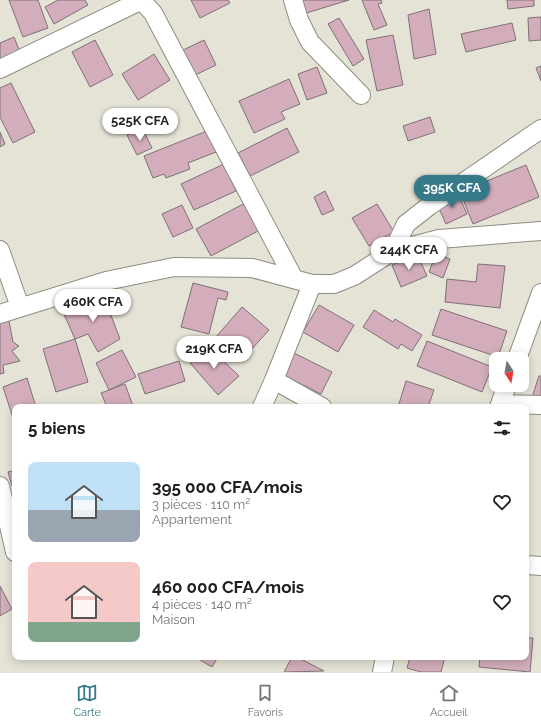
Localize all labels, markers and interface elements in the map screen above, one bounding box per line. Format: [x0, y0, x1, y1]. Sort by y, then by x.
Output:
pin: 525K CFA [99, 108, 181, 142]
text: 525K CFA [111, 113, 169, 128]
pin: 395K CFA [411, 175, 493, 209]
text: 395K CFA [423, 180, 481, 195]
pin: 244K CFA [368, 237, 450, 271]
text: 244K CFA [380, 242, 438, 257]
pin: 460K CFA [52, 289, 134, 323]
text: 460K CFA [63, 294, 123, 309]
pin: 219K CFA [173, 336, 255, 370]
text: 219K CFA [185, 341, 243, 356]
north arrow [489, 352, 529, 392]
map controls [489, 352, 529, 392]
icon: filters [491, 417, 513, 439]
text: 5 biens [28, 418, 85, 438]
text: 395 000 CFA/mois [152, 477, 303, 497]
icon: home [60, 478, 108, 526]
icon: heart [491, 491, 513, 513]
text: 3 pièces · 110 m² [152, 497, 250, 512]
text: Appartement [152, 512, 232, 527]
text: 460 000 CFA/mois [152, 577, 304, 597]
icon: home [60, 578, 108, 626]
icon: heart [491, 591, 513, 613]
text: 4 pièces · 140 m² [152, 597, 252, 612]
text: Maison [152, 612, 195, 627]
tab: Carte [73, 682, 101, 719]
tab: Favoris [248, 682, 283, 719]
tab: Accueil [430, 682, 468, 719]

